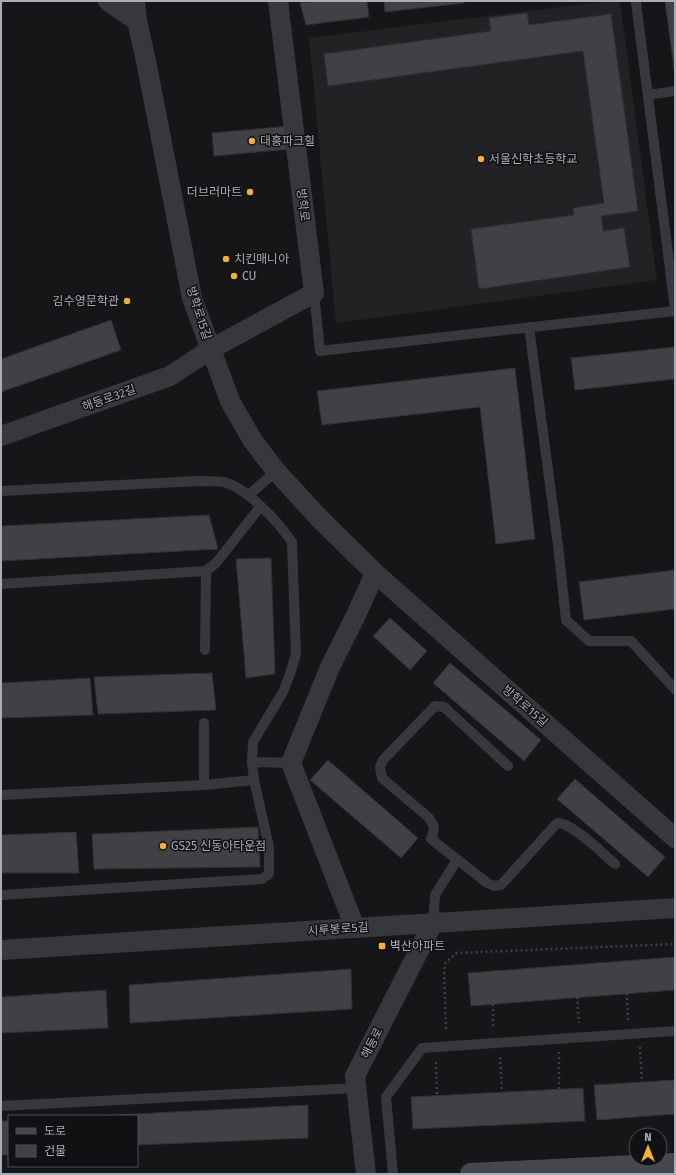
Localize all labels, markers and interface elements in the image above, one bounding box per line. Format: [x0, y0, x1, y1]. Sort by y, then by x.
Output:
place label: 대흥파크힐 [260, 134, 315, 148]
marker: 대흥파크힐 [247, 136, 257, 146]
place label: 서울신학초등학교 [489, 152, 577, 166]
marker: 서울신학초등학교 [476, 154, 486, 164]
place label: 더브러마트 [187, 185, 242, 199]
marker: 더브러마트 [245, 187, 255, 197]
street label: 방학로 [294, 188, 312, 222]
place label: 치킨매니아 [234, 252, 289, 266]
marker: 치킨매니아 [221, 254, 231, 264]
place label: CU [242, 269, 257, 283]
marker: CU [229, 271, 239, 281]
street label: 방학로15길 [184, 285, 214, 341]
place label: 김수영문학관 [53, 294, 119, 308]
marker: 김수영문학관 [122, 296, 132, 306]
street label: 해등로32길 [80, 382, 138, 414]
street label: 방학로15길 [500, 683, 550, 729]
place label: GS25 신동아타운점 [171, 839, 266, 853]
marker: GS25 신동아타운점 [158, 841, 168, 851]
street label: 시루봉로5길 [307, 920, 369, 938]
place label: 벽산아파트 [390, 939, 445, 953]
marker: 벽산아파트 [377, 941, 387, 951]
street label: 해등로 [358, 1025, 386, 1061]
legend [8, 1115, 138, 1167]
text: 도로 [44, 1124, 66, 1138]
north arrow [628, 1127, 668, 1167]
text: N [644, 1131, 652, 1144]
text: 건물 [44, 1144, 66, 1158]

